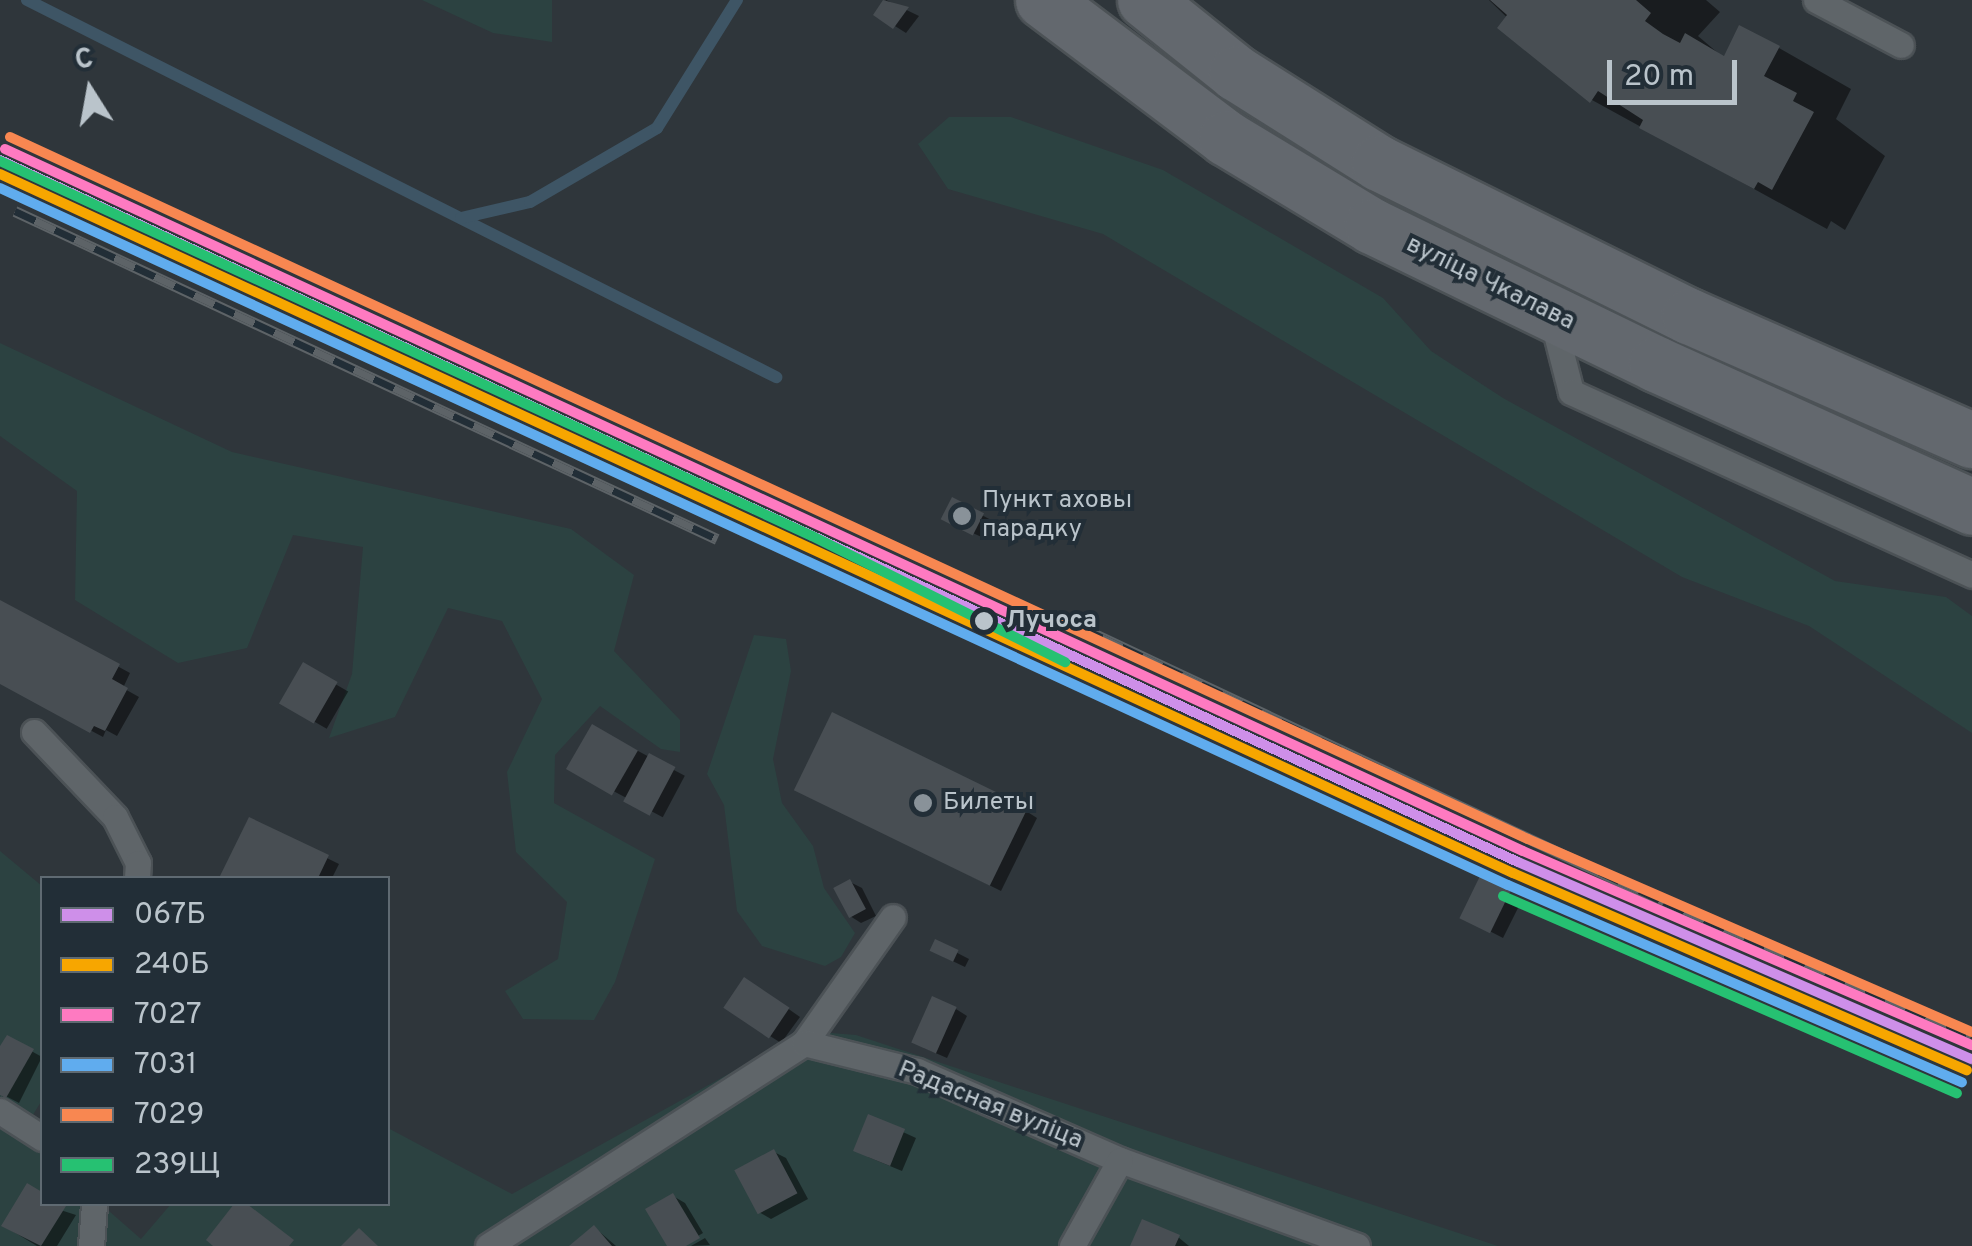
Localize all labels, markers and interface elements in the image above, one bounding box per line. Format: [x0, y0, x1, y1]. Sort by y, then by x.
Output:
north arrow [40, 40, 140, 140]
scale bar [1612, 40, 1742, 102]
text: С [72, 41, 96, 80]
text: 20 m [1624, 59, 1694, 96]
street label: вуліца Чкалава [1401, 230, 1579, 338]
place label: Пункт аховы парадку [982, 487, 1132, 546]
marker: Пункт аховы парадку [951, 505, 973, 527]
place label: Лучоса [1006, 606, 1097, 636]
marker: Лучоса [971, 608, 997, 634]
place label: Билеты [943, 788, 1034, 818]
marker: Билеты [912, 792, 934, 814]
legend [40, 876, 390, 1206]
text: 067Б [134, 897, 206, 934]
text: 240Б [134, 947, 210, 984]
text: 7027 [134, 997, 202, 1034]
text: 7031 [134, 1047, 197, 1084]
street label: Радасная вуліца [893, 1055, 1087, 1157]
text: 7029 [134, 1097, 204, 1134]
text: 239Щ [134, 1147, 221, 1184]

